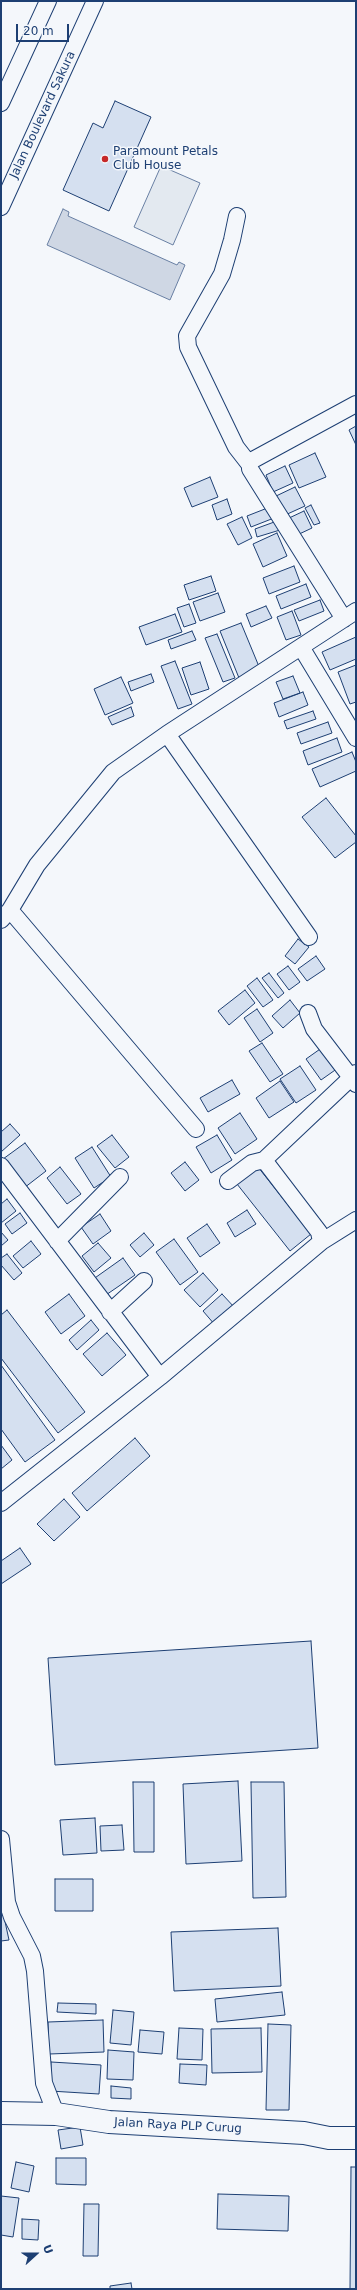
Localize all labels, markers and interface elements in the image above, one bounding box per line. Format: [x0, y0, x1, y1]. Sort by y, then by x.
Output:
scale bar [18, 16, 71, 42]
text: 20 m [23, 24, 54, 38]
street label: Jalan Boulevard Sakura [7, 49, 79, 181]
place label: Paramount Petals Club House [113, 145, 218, 173]
marker: Paramount Petals Club House [100, 154, 110, 164]
street label: Jalan Raya PLP Curug [114, 2115, 242, 2137]
north arrow [16, 2234, 56, 2274]
text: U [40, 2243, 55, 2256]

